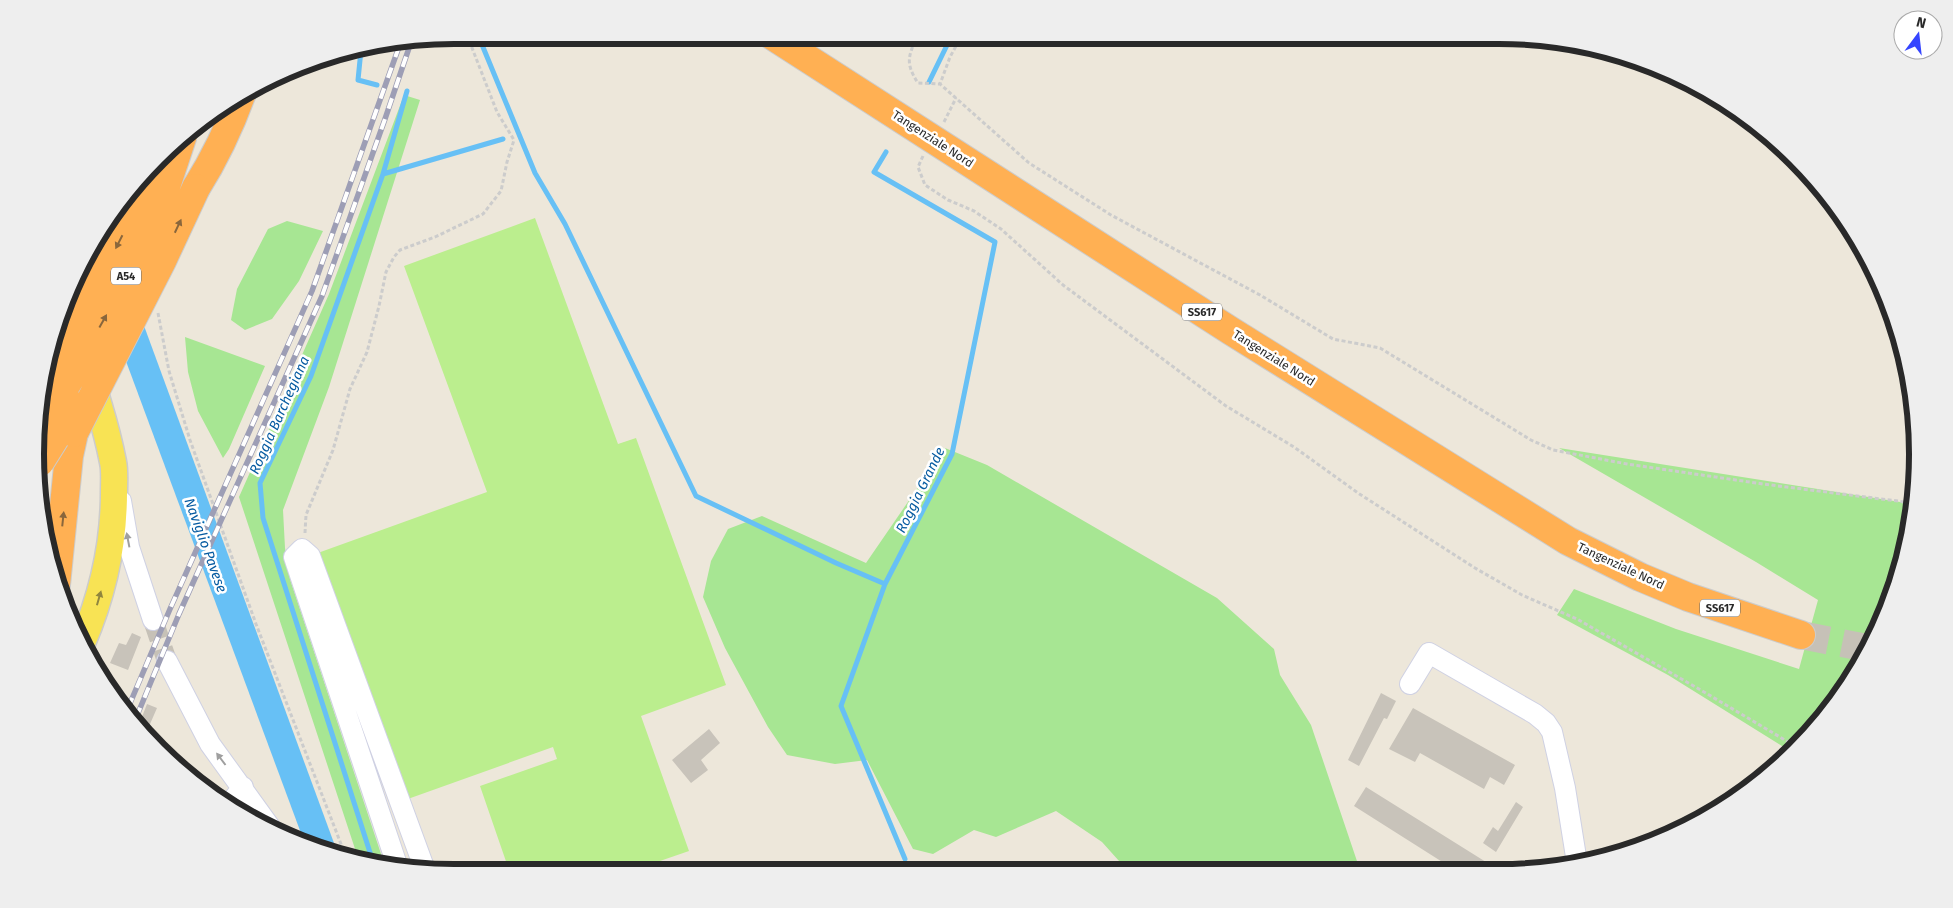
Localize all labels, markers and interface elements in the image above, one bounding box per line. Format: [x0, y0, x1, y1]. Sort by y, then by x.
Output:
north arrow [1893, 10, 1943, 60]
text: N [1915, 14, 1928, 32]
street label: Tangenziale Nord [890, 108, 976, 170]
one-way arrow [174, 219, 182, 233]
one-way arrow [115, 234, 123, 249]
road number: A54 [111, 268, 141, 284]
road number: SS617 [1182, 304, 1222, 320]
one-way arrow [98, 314, 107, 327]
street label: Tangenziale Nord [1231, 327, 1317, 389]
water label: Roggia Barchegiana [246, 354, 313, 477]
water label: Roggia Grande [892, 445, 949, 536]
water label: Naviglio Pavese [181, 496, 230, 595]
one-way arrow [59, 511, 67, 527]
one-way arrow [124, 532, 132, 547]
street label: Tangenziale Nord [1576, 540, 1666, 592]
one-way arrow [95, 590, 103, 605]
road number: SS617 [1700, 600, 1740, 616]
one-way arrow [216, 753, 227, 766]

